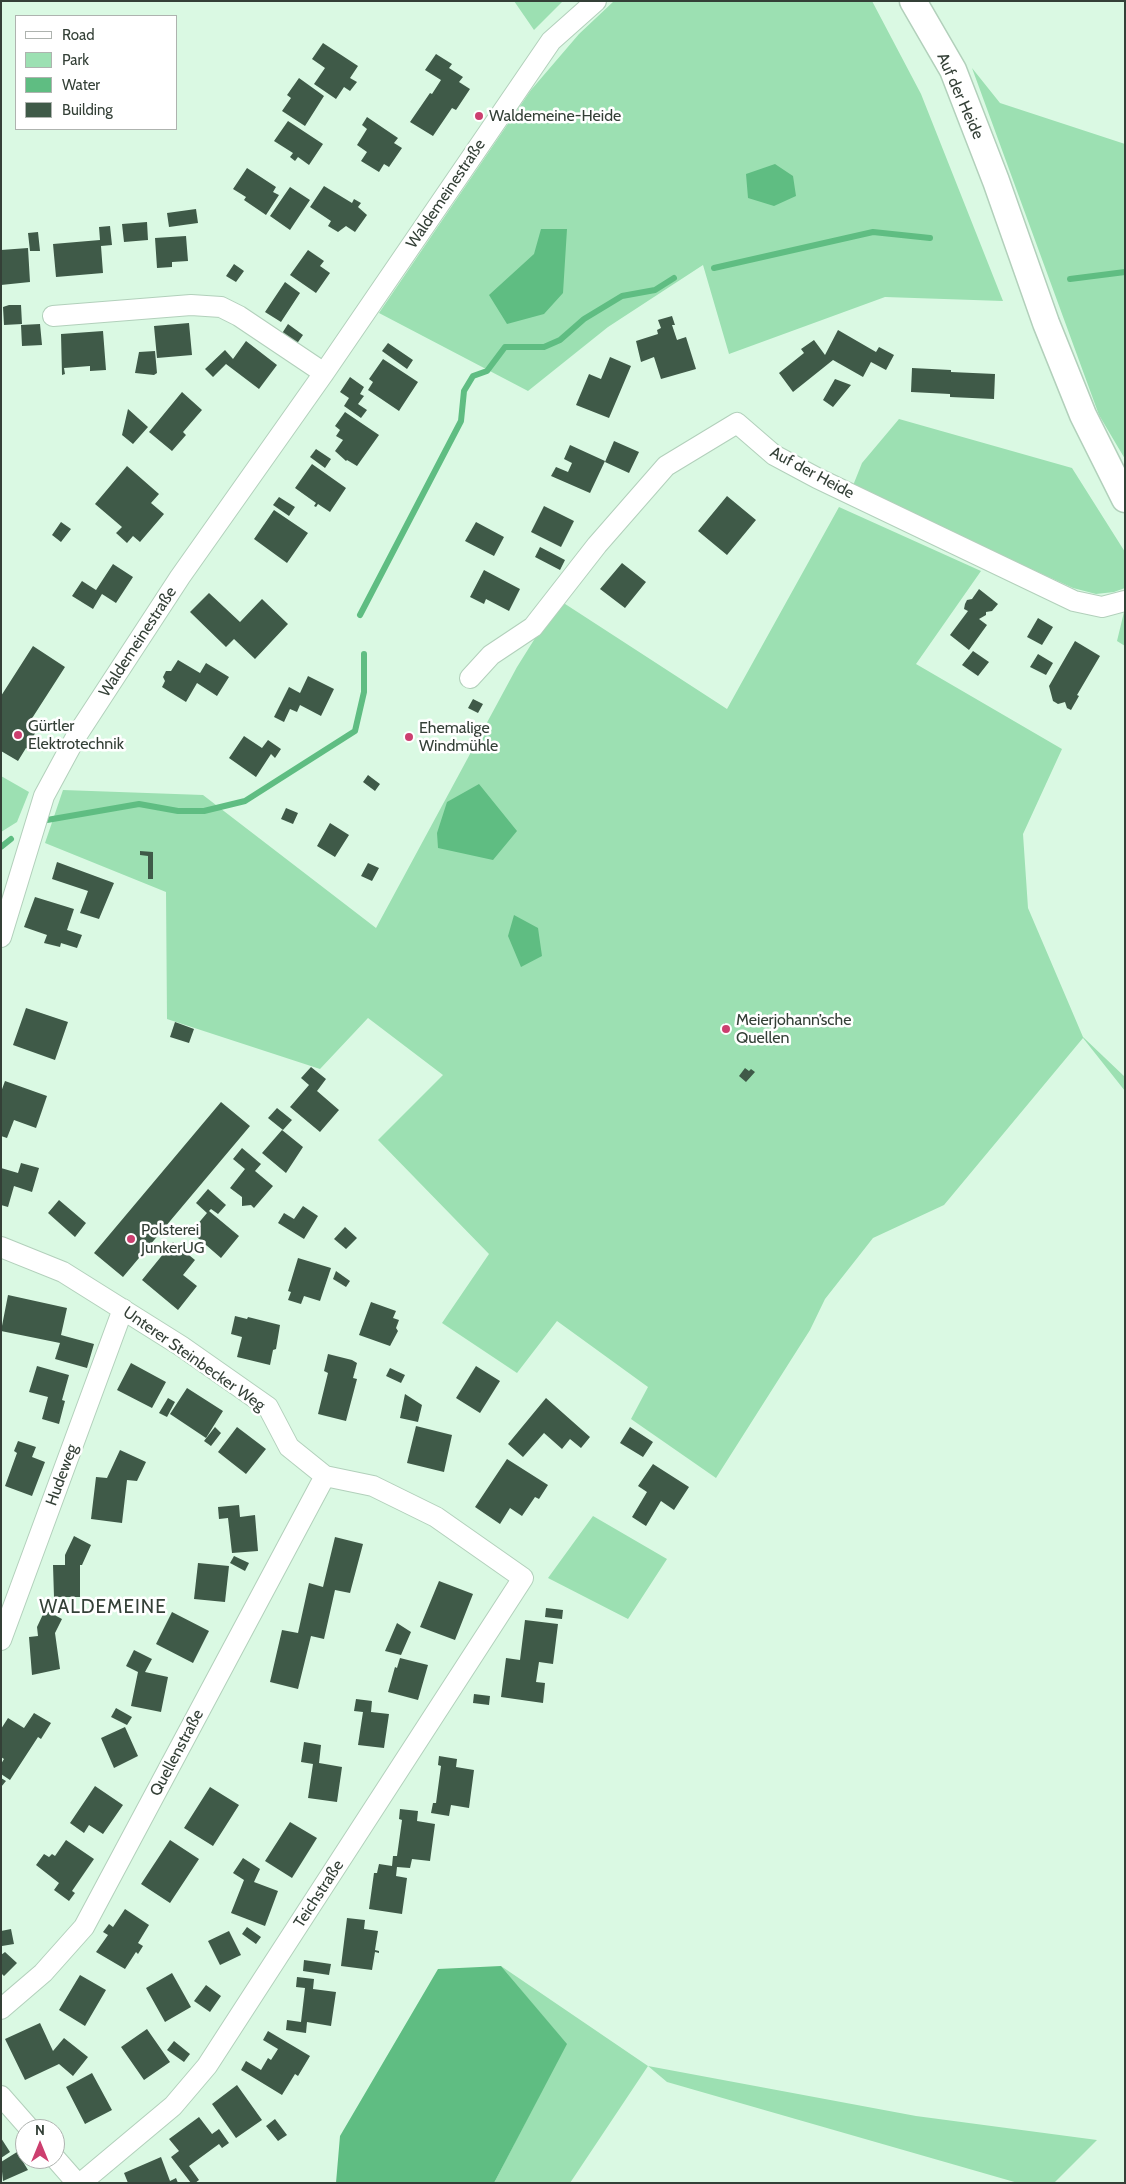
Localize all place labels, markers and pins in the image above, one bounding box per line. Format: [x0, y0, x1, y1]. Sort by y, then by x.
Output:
place label: Waldemeine-Heide [489, 106, 621, 126]
marker: Waldemeine-Heide [473, 110, 485, 122]
place label: Gürtler Elektrotechnik [28, 716, 124, 754]
place label: Ehemalige Windmühle [419, 718, 498, 756]
marker: Gürtler Elektrotechnik [12, 729, 24, 741]
marker: Ehemalige Windmühle [403, 731, 415, 743]
place label: Meierjohann’sche Quellen [736, 1010, 851, 1048]
marker: Meierjohann’sche Quellen [720, 1023, 732, 1035]
place label: Polsterei JunkerUG [141, 1220, 204, 1258]
marker: Polsterei JunkerUG [125, 1233, 137, 1245]

